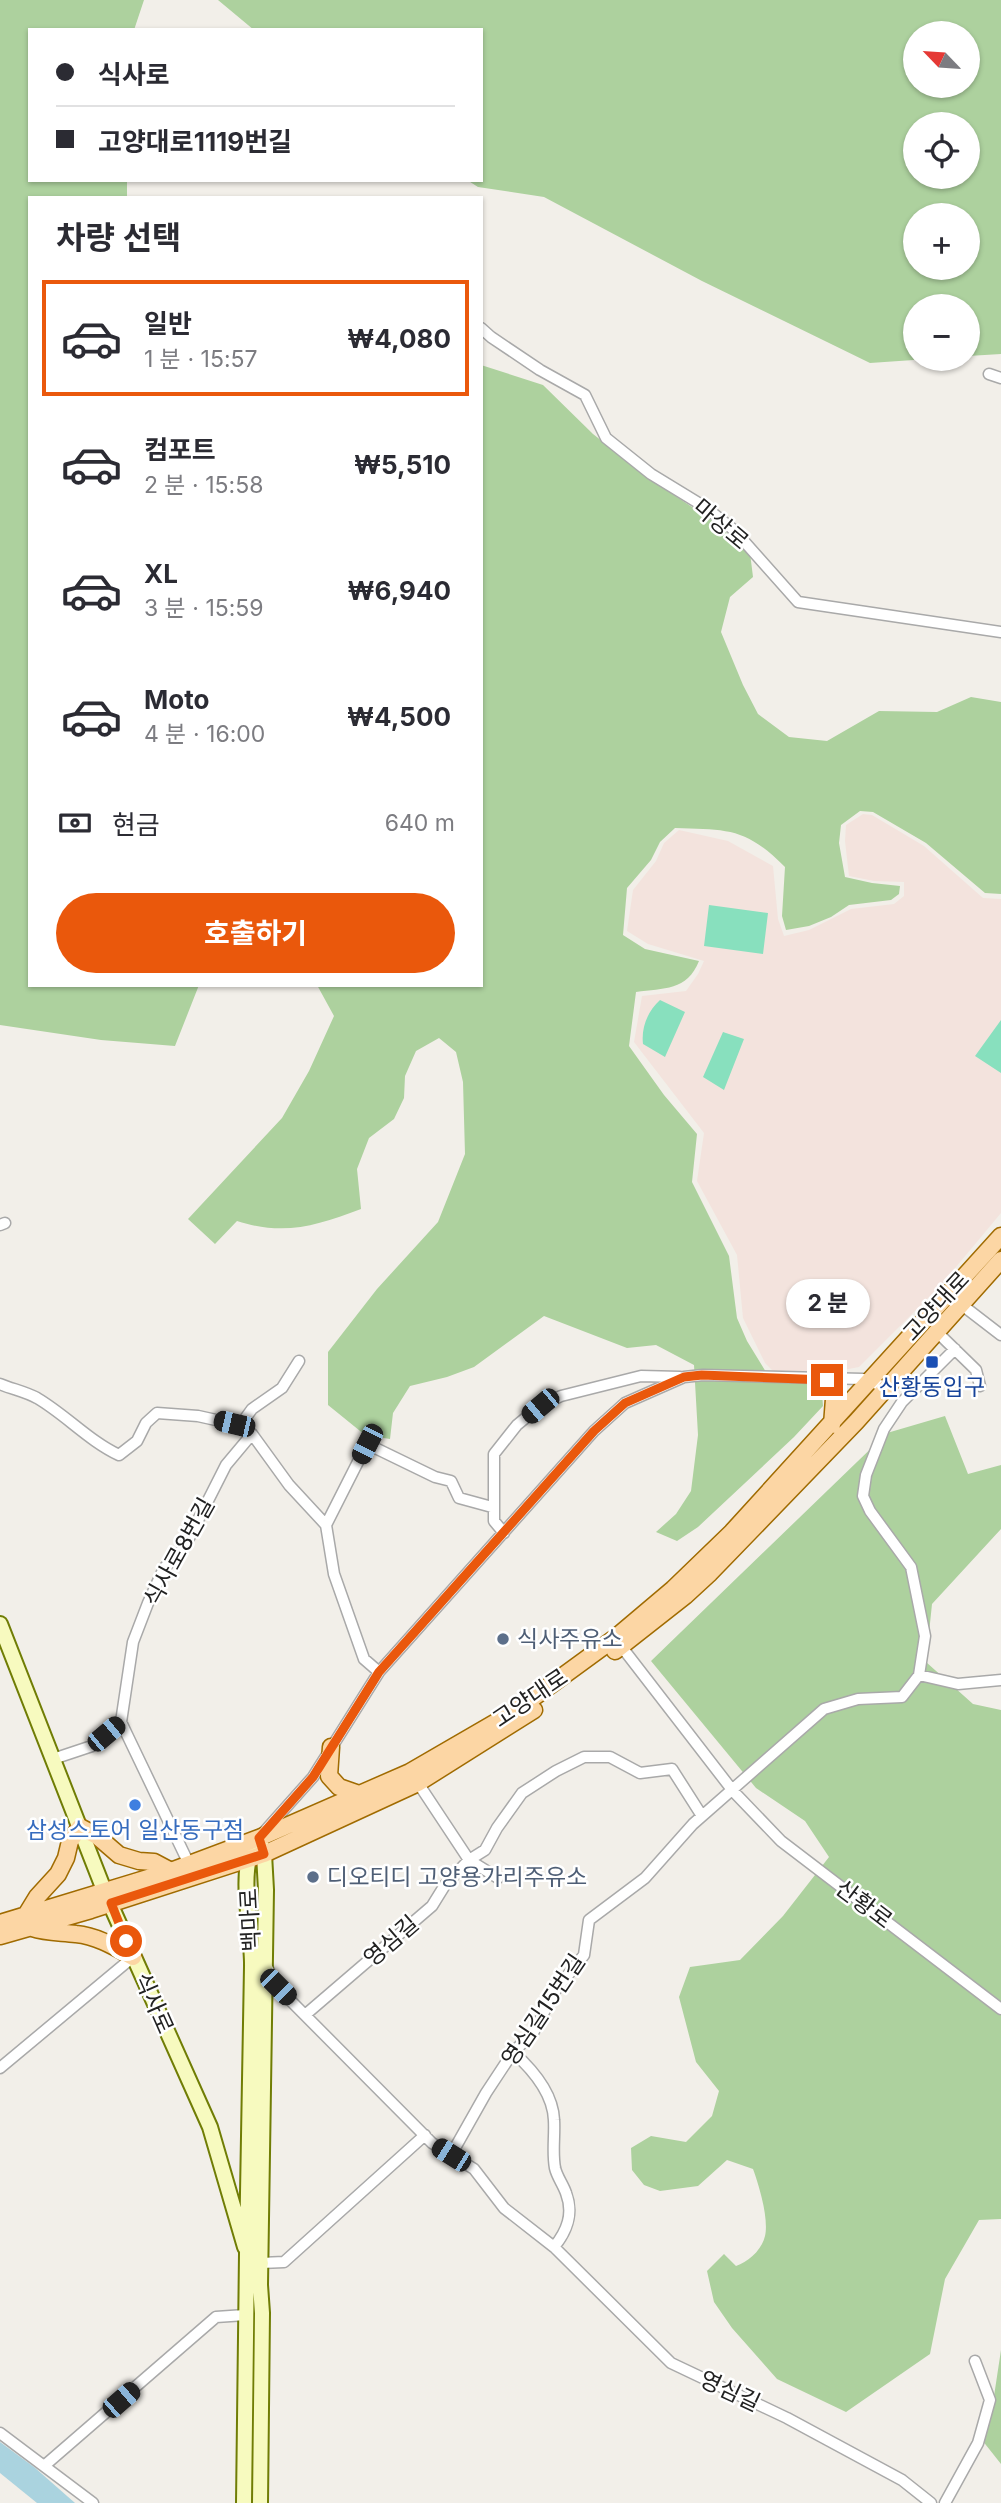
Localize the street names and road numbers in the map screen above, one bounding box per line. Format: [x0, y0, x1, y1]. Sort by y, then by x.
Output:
street label: 마상로 [688, 493, 754, 555]
street label: 고양대로 [897, 1266, 975, 1346]
street label: 식사로8번길 [138, 1493, 220, 1611]
street label: 고양대로 [487, 1663, 573, 1733]
street label: 산황로 [830, 1874, 898, 1934]
street label: 백마로 [234, 1888, 266, 1952]
street label: 영심길 [358, 1910, 424, 1972]
street label: 영심길15번길 [495, 1949, 591, 2071]
street label: 식사로 [128, 1968, 180, 2038]
street label: 영심길 [695, 2365, 765, 2417]

